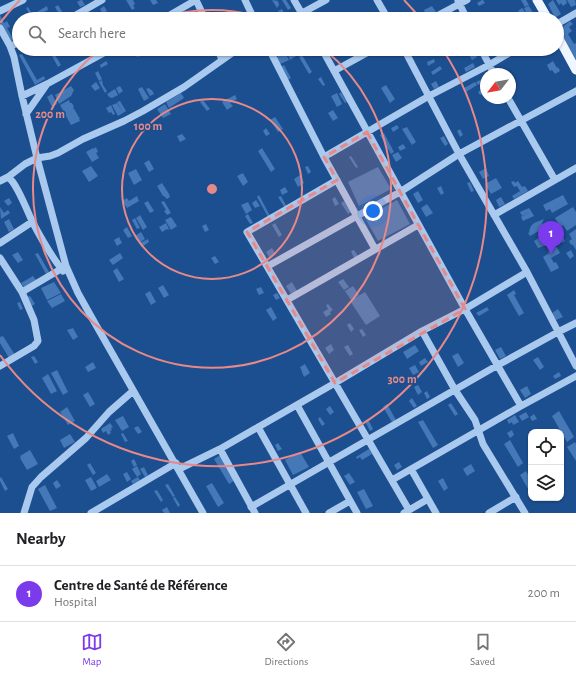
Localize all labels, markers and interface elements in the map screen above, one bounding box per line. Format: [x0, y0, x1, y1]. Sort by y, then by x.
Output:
search box [12, 12, 564, 56]
icon: search [26, 23, 48, 45]
text: Search here [58, 26, 126, 41]
north arrow [480, 68, 516, 104]
text: 200 m [35, 108, 65, 120]
text: 100 m [134, 120, 162, 132]
centre of rings [205, 182, 219, 196]
your location [363, 201, 383, 221]
pin: 1 [538, 221, 564, 254]
text: 300 m [387, 373, 417, 385]
map controls [528, 429, 564, 501]
button: locate [528, 429, 564, 465]
button: layers [528, 465, 564, 501]
text: Nearby [16, 530, 66, 547]
text: Centre de Santé de Référence [54, 578, 228, 593]
text: 1 [27, 587, 31, 600]
text: 200 m [528, 587, 560, 600]
text: Hospital [54, 596, 97, 609]
tab: Map [81, 631, 103, 668]
tab: Directions [264, 631, 308, 668]
tab: Saved [470, 631, 495, 668]

